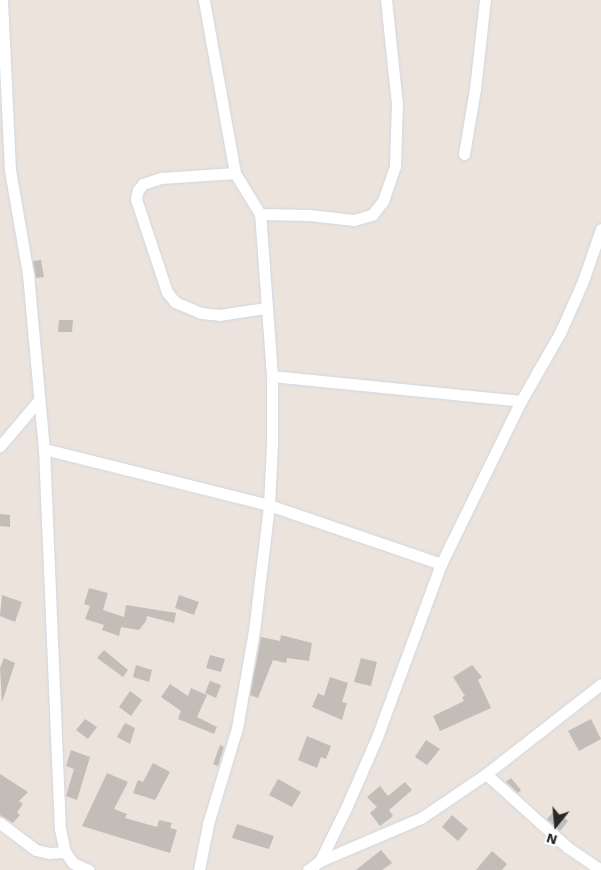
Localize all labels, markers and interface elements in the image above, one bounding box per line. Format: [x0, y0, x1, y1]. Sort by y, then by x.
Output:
north arrow [531, 800, 581, 850]
text: N [544, 830, 559, 849]

